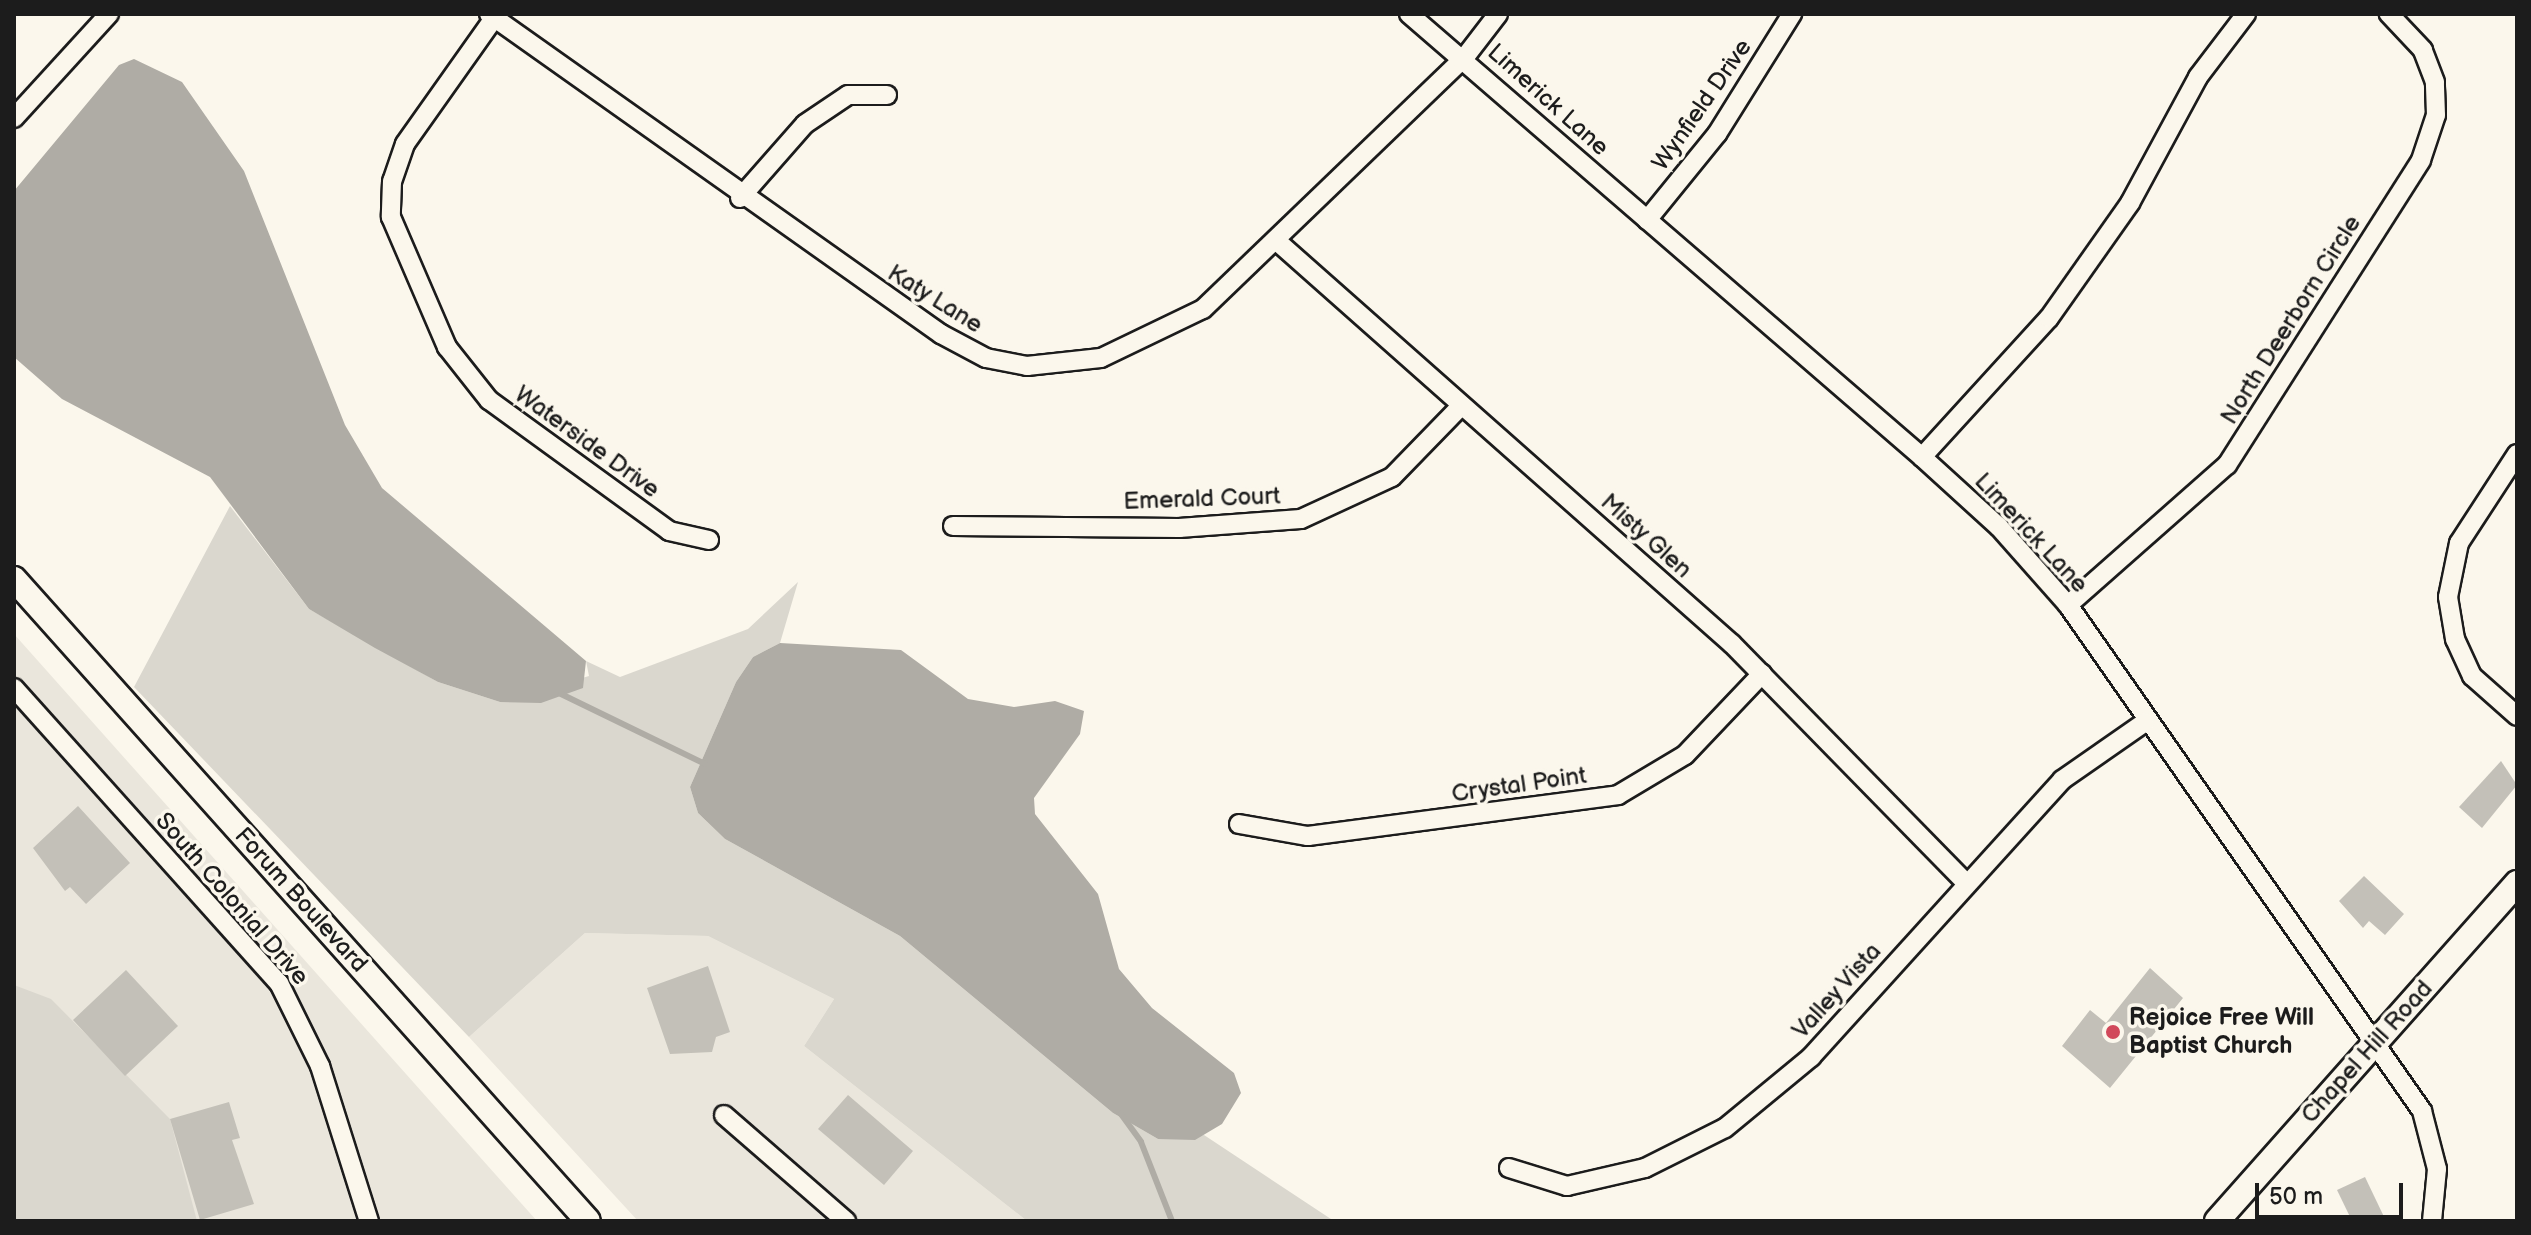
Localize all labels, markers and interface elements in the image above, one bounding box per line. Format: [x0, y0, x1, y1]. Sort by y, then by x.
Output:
street label: Wynfield Drive [1646, 34, 1758, 176]
street label: Limerick Lane [1481, 38, 1615, 162]
street label: North Deerborn Circle [2215, 210, 2367, 430]
street label: Katy Lane [882, 258, 988, 340]
street label: Waterside Drive [509, 380, 665, 504]
street label: Limerick Lane [1968, 467, 2094, 599]
street label: Emerald Court [1123, 482, 1281, 516]
street label: Misty Glen [1594, 487, 1698, 585]
street label: Crystal Point [1450, 761, 1588, 809]
street label: South Colonial Drive [149, 807, 315, 991]
street label: Forum Boulevard [228, 822, 374, 978]
street label: Valley Vista [1786, 936, 1888, 1046]
street label: Chapel Hill Road [2295, 975, 2439, 1129]
place label: Rejoice Free Will Baptist Church [2129, 1004, 2314, 1060]
marker: Rejoice Free Will Baptist Church [2104, 1023, 2122, 1041]
scale bar [2259, 1167, 2407, 1217]
text: 50 m [2269, 1182, 2323, 1211]

